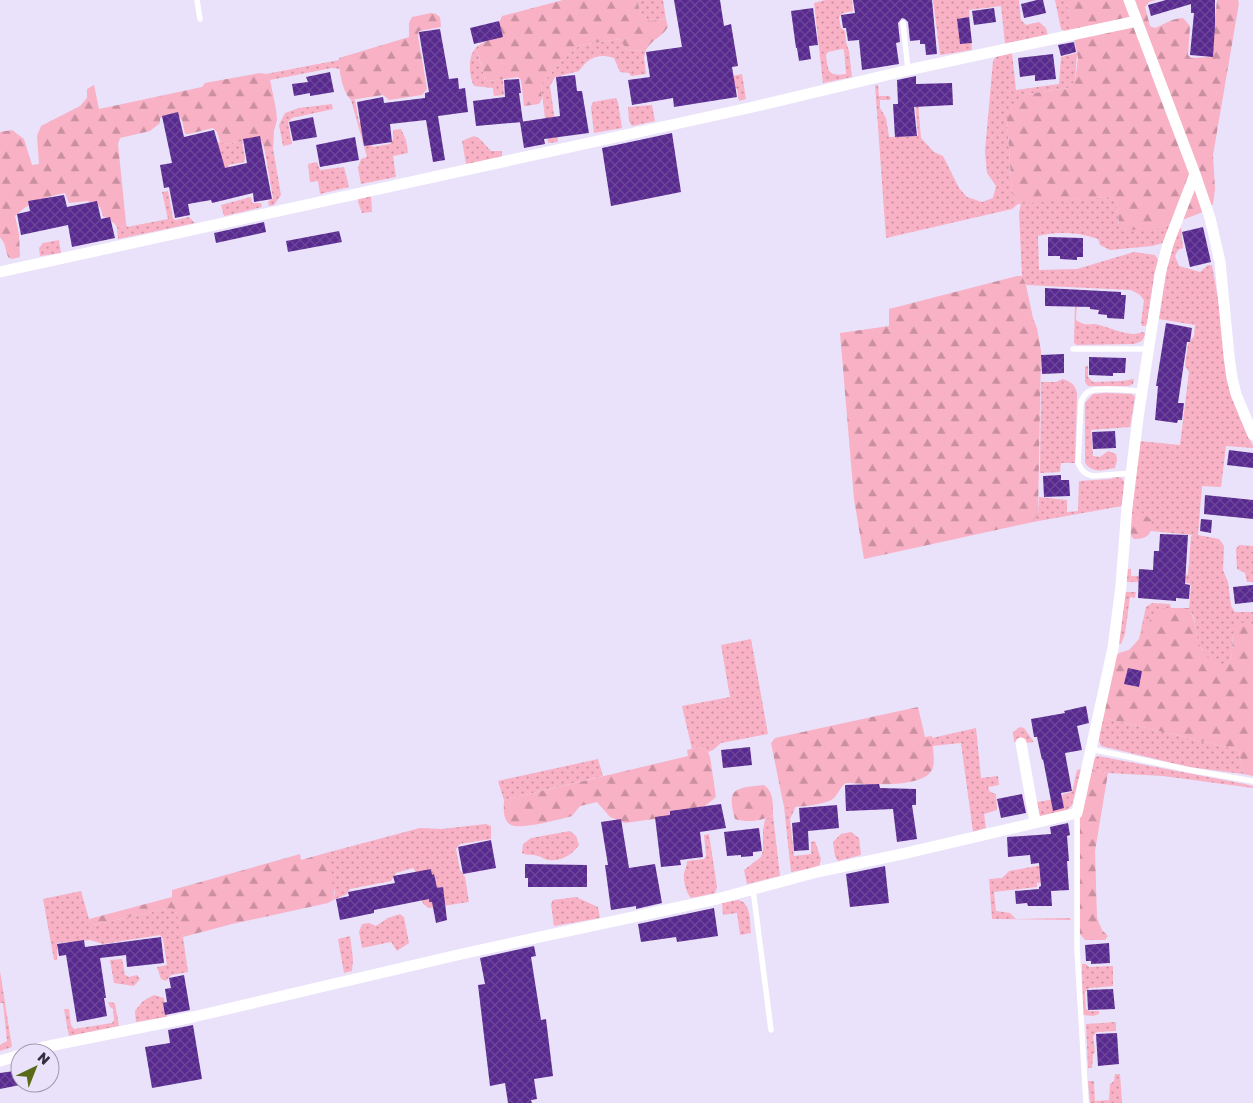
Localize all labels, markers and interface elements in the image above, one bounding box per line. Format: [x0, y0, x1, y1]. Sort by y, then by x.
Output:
north arrow [10, 1043, 60, 1093]
text: N [35, 1048, 54, 1068]

